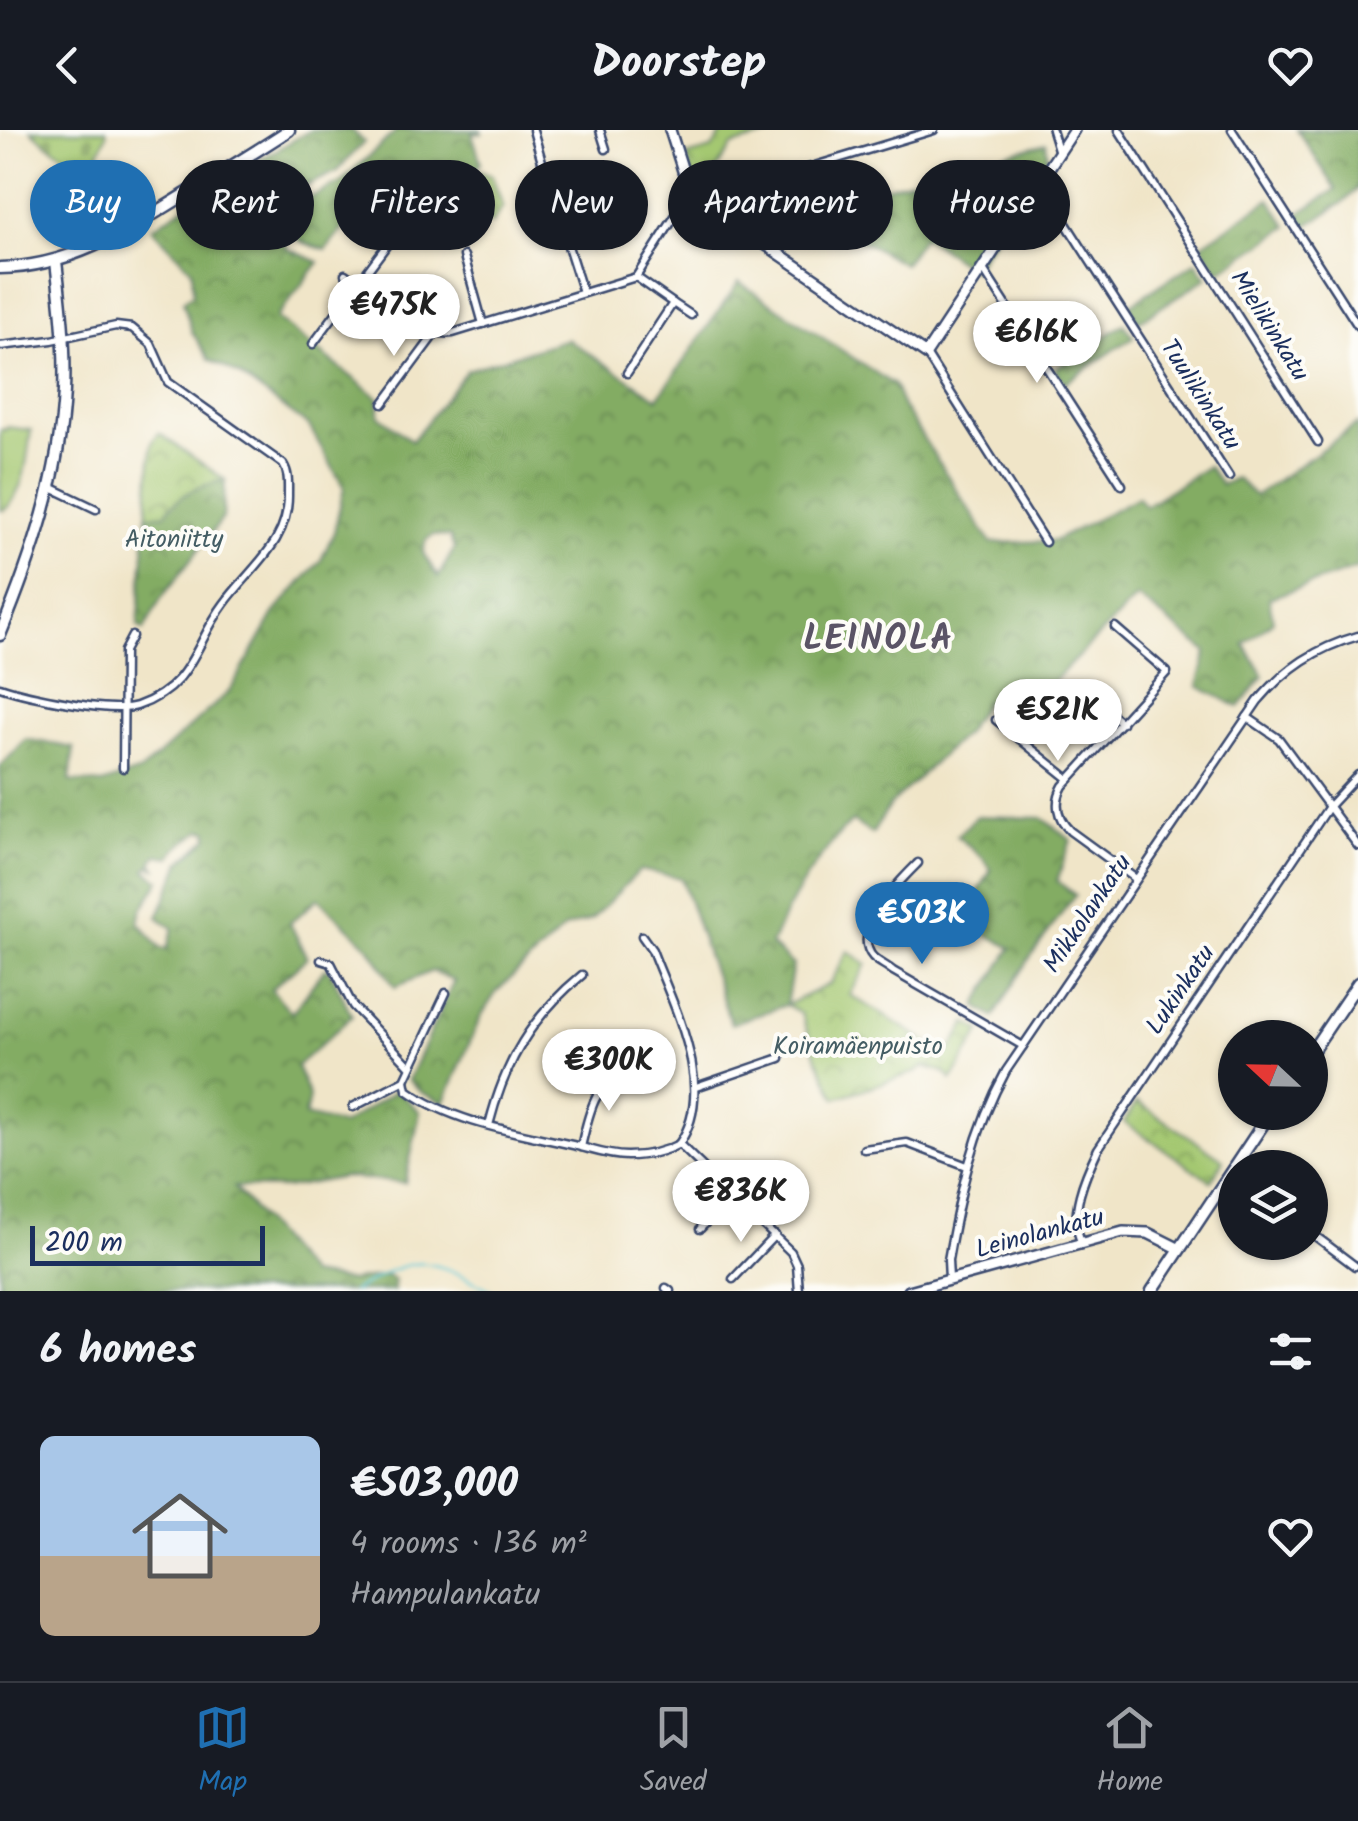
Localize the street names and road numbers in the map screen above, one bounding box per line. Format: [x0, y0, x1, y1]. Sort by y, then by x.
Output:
street label: Mielikinkatu [1219, 262, 1319, 390]
street label: Tuulikinkatu [1149, 331, 1251, 459]
street label: Mikkolankatu [1033, 846, 1143, 982]
street label: Lukinkatu [1136, 937, 1226, 1043]
street label: Leinolankatu [971, 1198, 1109, 1270]

